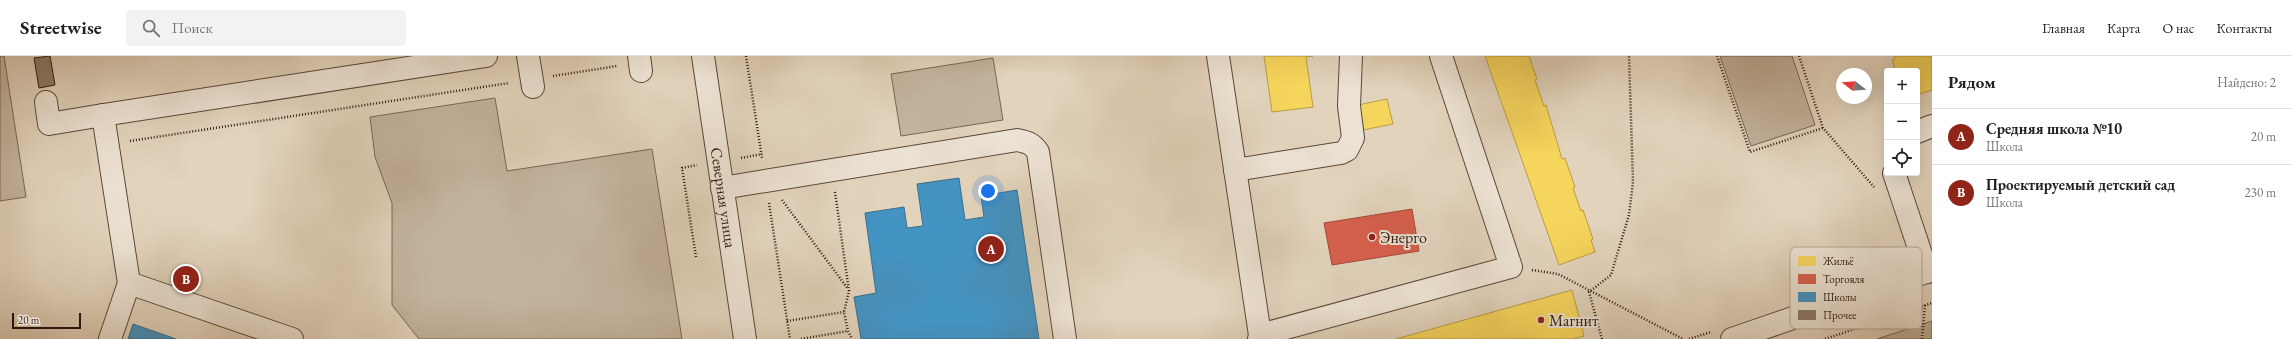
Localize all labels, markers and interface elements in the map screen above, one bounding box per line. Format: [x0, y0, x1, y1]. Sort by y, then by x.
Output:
search box [126, 10, 406, 46]
text: Streetwise [20, 15, 102, 40]
icon: search [140, 17, 162, 39]
text: Поиск [172, 18, 213, 37]
text: Главная [2042, 19, 2085, 37]
text: Карта [2107, 19, 2140, 37]
text: О нас [2162, 19, 2194, 37]
text: Контакты [2216, 19, 2272, 37]
north arrow [1836, 68, 1872, 104]
map controls [1884, 68, 1920, 176]
button: + [1884, 68, 1920, 104]
text: Рядом [1948, 71, 1996, 93]
text: Найдено: 2 [2217, 74, 2276, 91]
button: − [1884, 104, 1920, 140]
text: Средняя школа №10 [1986, 119, 2122, 138]
text: A [1956, 128, 1966, 145]
text: 20 m [2251, 128, 2276, 145]
text: Школа [1986, 138, 2023, 155]
button: locate [1884, 140, 1920, 176]
street label: Северная улица [706, 146, 741, 250]
text: Проектируемый детский сад [1986, 175, 2175, 194]
your location [978, 181, 998, 201]
text: B [1957, 184, 1965, 201]
text: 230 m [2245, 184, 2276, 201]
text: Школа [1986, 194, 2023, 211]
place label: Энерго [1380, 227, 1427, 248]
marker: Энерго [1367, 232, 1377, 242]
pin: A [978, 234, 1004, 264]
legend [1790, 247, 1922, 329]
text: Жильё [1822, 254, 1854, 268]
pin: B [173, 264, 199, 294]
text: Торговля [1823, 272, 1864, 286]
text: Школы [1823, 290, 1857, 304]
text: Прочее [1823, 308, 1857, 322]
place label: Магнит [1549, 310, 1599, 331]
scale bar [12, 311, 81, 330]
text: 20 m [18, 313, 39, 327]
marker: Магнит [1536, 315, 1546, 325]

